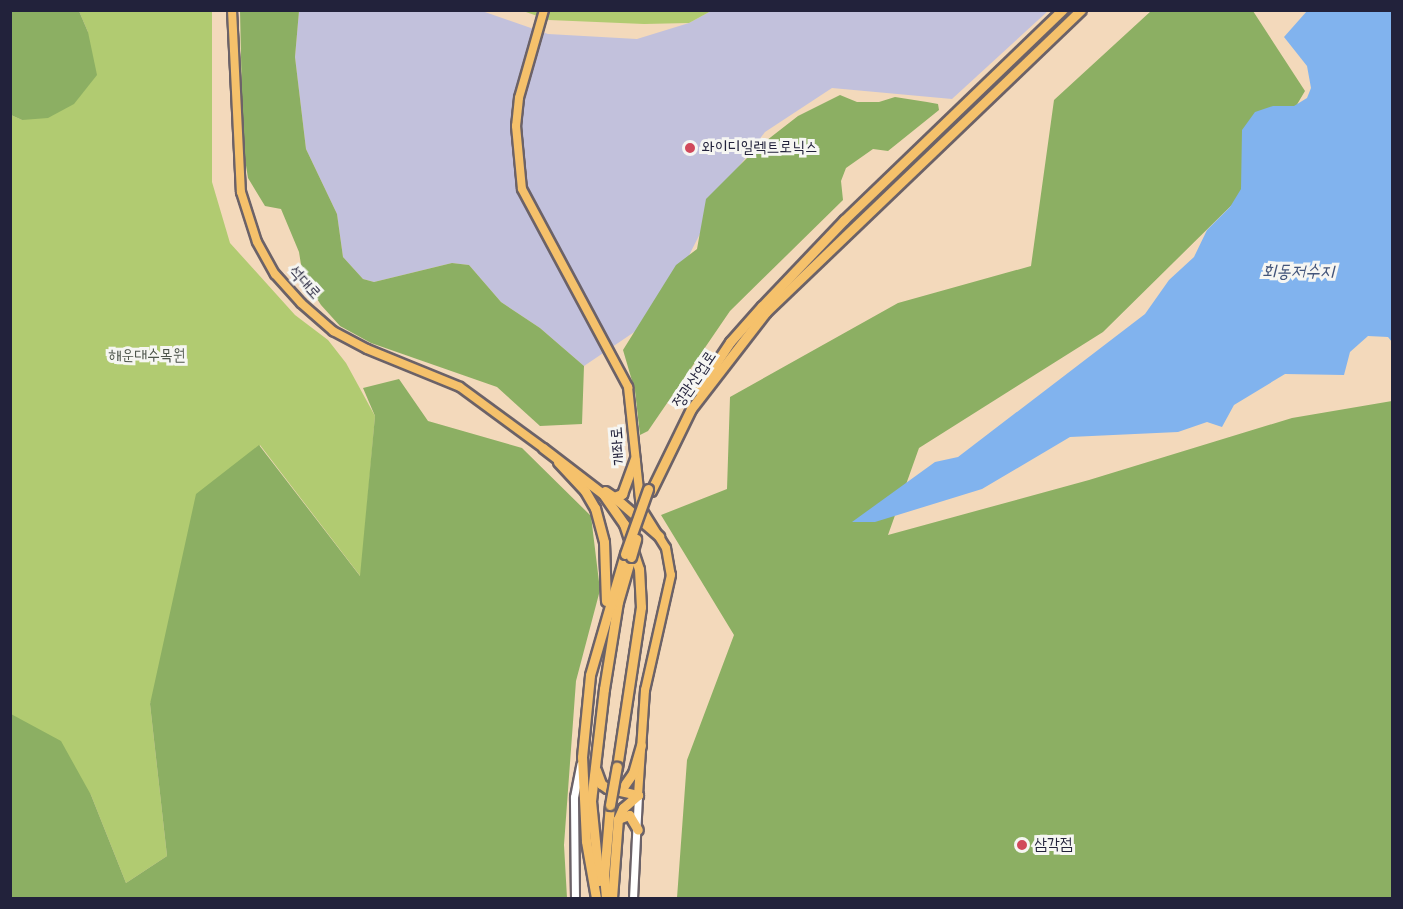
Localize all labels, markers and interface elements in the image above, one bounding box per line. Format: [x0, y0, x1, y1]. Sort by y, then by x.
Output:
place label: 와이디일렉트로닉스 [702, 138, 818, 158]
marker: 와이디일렉트로닉스 [683, 141, 697, 155]
water label: 회동저수지 [1262, 261, 1334, 283]
street label: 석대로 [284, 262, 324, 304]
park label: 해운대수목원 [108, 346, 186, 366]
street label: 정관산업로 [669, 348, 721, 412]
street label: 개좌로 [608, 426, 630, 466]
place label: 삼각점 [1034, 835, 1073, 855]
marker: 삼각점 [1015, 838, 1029, 852]

